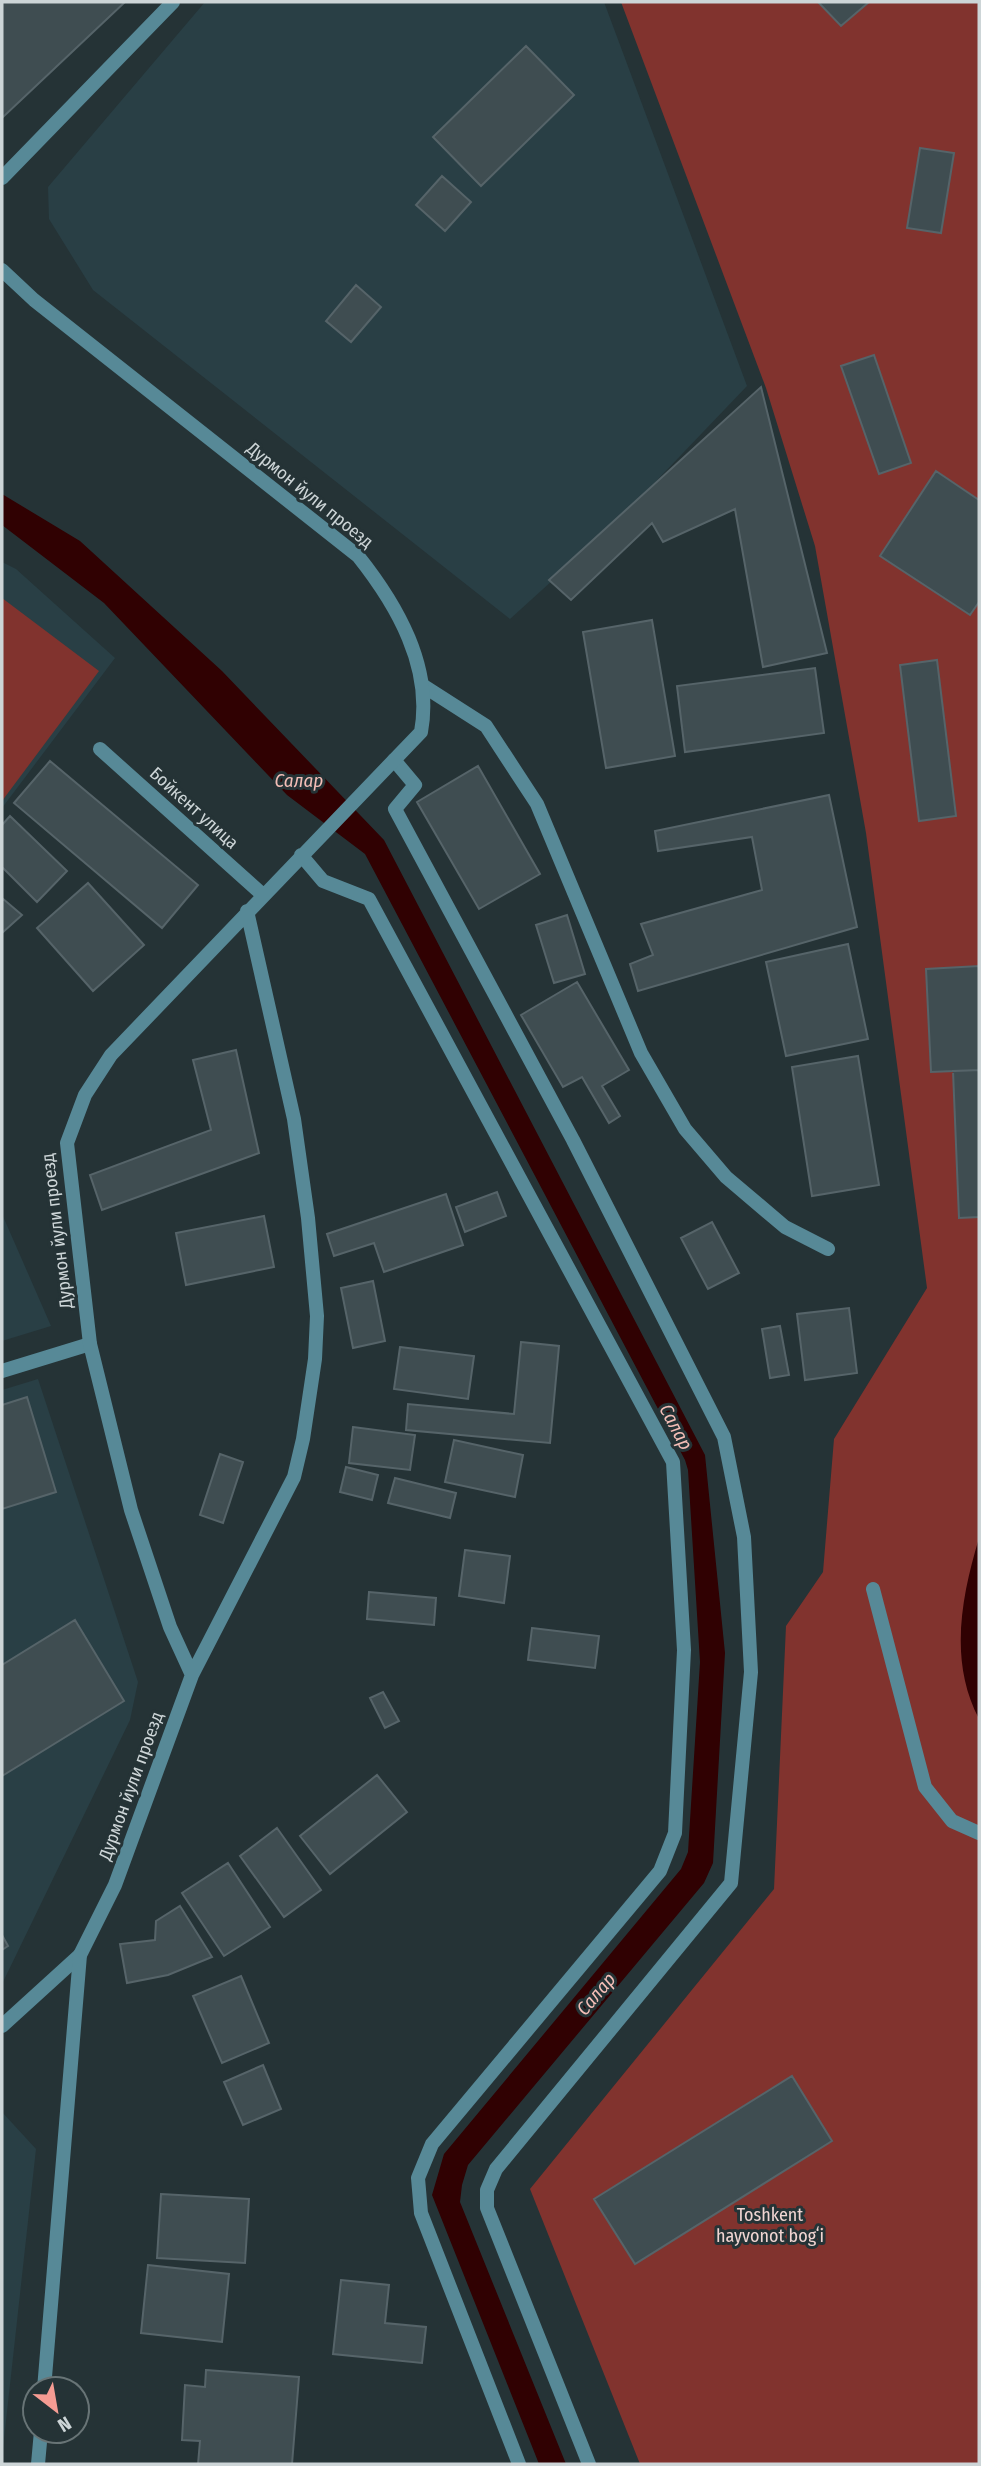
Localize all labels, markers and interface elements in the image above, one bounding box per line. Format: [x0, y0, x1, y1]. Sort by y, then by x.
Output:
street label: Дурмон йули проезд [242, 437, 378, 553]
street label: Бойкент улица [145, 762, 243, 854]
water label: Салар [275, 769, 323, 792]
street label: Дурмон йули проезд [37, 1152, 78, 1311]
water label: Салар [654, 1400, 698, 1454]
street label: Дурмон йули проезд [94, 1709, 168, 1864]
water label: Салар [572, 1968, 620, 2020]
park label: Toshkent hayvonot bogʻi [716, 2204, 824, 2247]
north arrow [21, 2375, 91, 2445]
text: N [54, 2411, 75, 2437]

